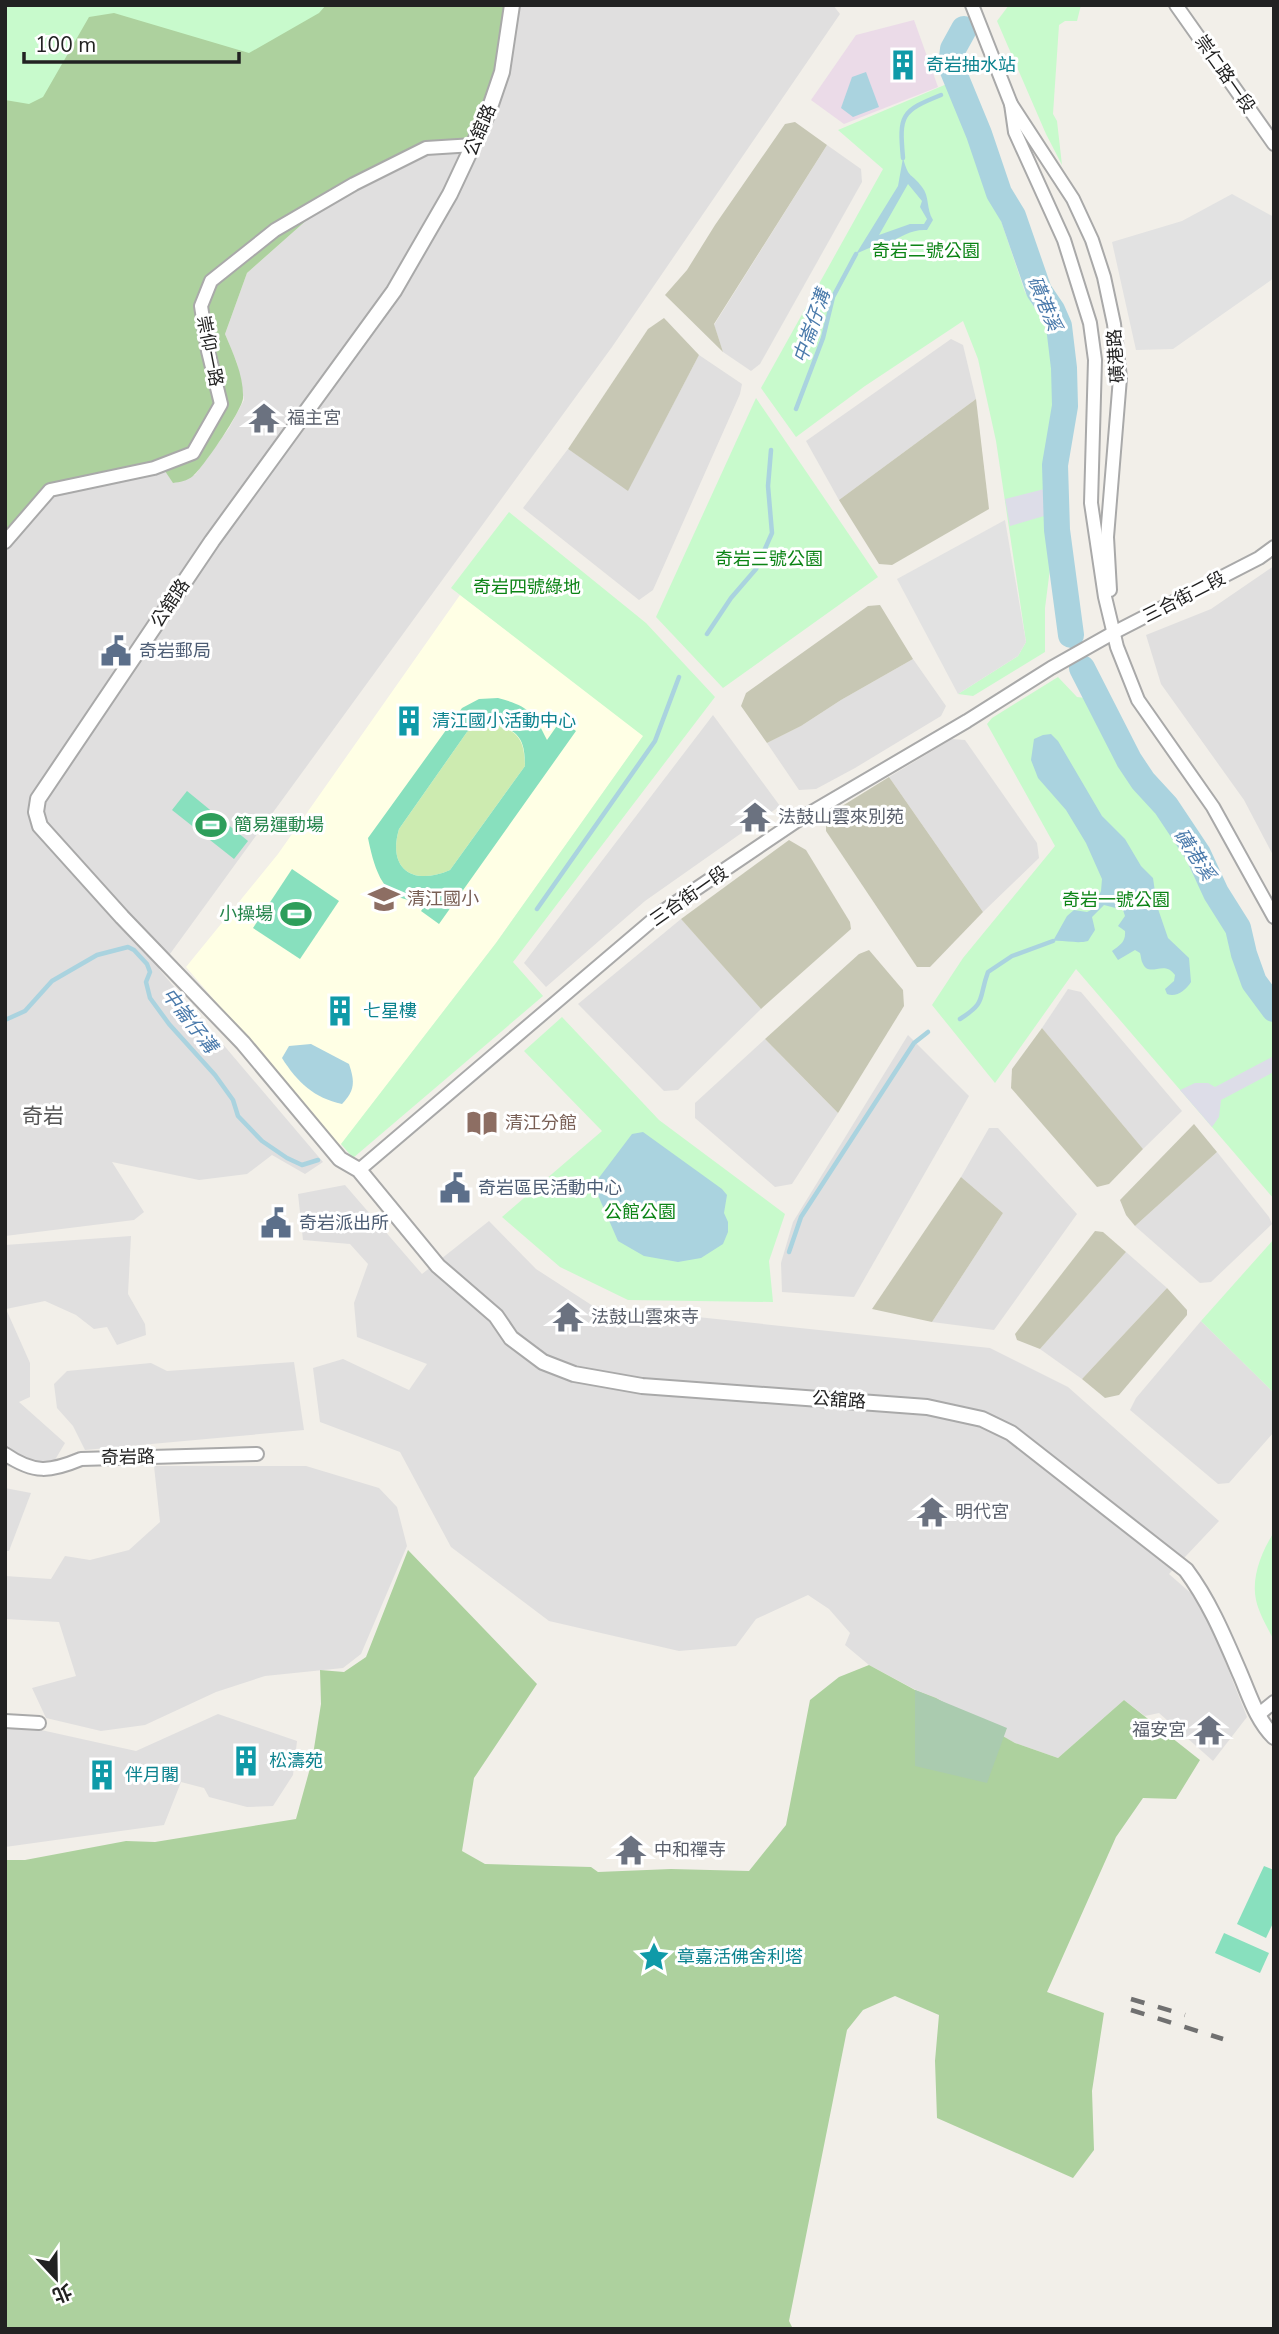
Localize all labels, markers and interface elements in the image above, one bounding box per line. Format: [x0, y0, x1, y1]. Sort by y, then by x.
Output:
scale bar [24, 21, 240, 65]
street label: 崇仁路一段 [1189, 30, 1261, 118]
text: 100 m [35, 31, 96, 59]
building icon: 奇岩抽水站 [886, 48, 920, 82]
place label: 奇岩抽水站 [926, 53, 1016, 77]
street label: 公舘路 [458, 100, 502, 160]
park label: 奇岩二號公園 [872, 239, 980, 263]
water label: 磺港溪 [1021, 272, 1068, 337]
water label: 中崙仔溝 [787, 283, 838, 366]
street label: 崇仰一路 [191, 313, 229, 389]
street label: 磺港路 [1102, 328, 1130, 384]
temple icon: 福主宮 [247, 401, 281, 435]
place label: 福主宮 [287, 406, 341, 430]
park label: 奇岩三號公園 [715, 547, 823, 571]
street label: 三合街二段 [1138, 566, 1230, 628]
street label: 公舘路 [145, 574, 195, 632]
park label: 奇岩四號綠地 [473, 575, 581, 599]
public building icon: 奇岩郵局 [99, 634, 133, 668]
place label: 奇岩郵局 [139, 639, 211, 663]
building icon: 清江國小活動中心 [392, 704, 426, 738]
place label: 清江國小活動中心 [432, 709, 576, 733]
temple icon: 法鼓山雲來別苑 [738, 800, 772, 834]
place label: 法鼓山雲來別苑 [778, 805, 904, 829]
sports icon: 簡易運動場 [194, 808, 228, 842]
place label: 簡易運動場 [234, 813, 324, 837]
water label: 磺港溪 [1168, 824, 1222, 888]
street label: 三合街一段 [645, 860, 733, 932]
school or university icon: 清江國小 [367, 882, 401, 916]
place label: 清江國小 [407, 887, 479, 911]
park label: 奇岩一號公園 [1062, 888, 1170, 912]
sports icon: 小操場 [279, 897, 313, 931]
place label: 小操場 [219, 902, 273, 926]
water label: 中崙仔溝 [156, 983, 225, 1061]
building icon: 七星樓 [323, 994, 357, 1028]
place label: 七星樓 [363, 999, 417, 1023]
district label: 奇岩 [22, 1102, 64, 1130]
library icon: 清江分館 [465, 1106, 499, 1140]
place label: 清江分館 [505, 1111, 577, 1135]
public building icon: 奇岩區民活動中心 [438, 1171, 472, 1205]
place label: 奇岩區民活動中心 [478, 1176, 622, 1200]
park label: 公館公園 [604, 1200, 676, 1224]
public building icon: 奇岩派出所 [259, 1206, 293, 1240]
place label: 奇岩派出所 [299, 1211, 389, 1235]
temple icon: 法鼓山雲來寺 [551, 1300, 585, 1334]
place label: 法鼓山雲來寺 [591, 1305, 699, 1329]
street label: 公舘路 [811, 1386, 867, 1414]
street label: 奇岩路 [101, 1445, 155, 1469]
temple icon: 明代宮 [915, 1495, 949, 1529]
place label: 明代宮 [955, 1500, 1009, 1524]
temple icon: 福安宮 [1192, 1713, 1226, 1747]
place label: 福安宮 [1132, 1718, 1186, 1742]
building icon: 松濤苑 [229, 1744, 263, 1778]
place label: 松濤苑 [269, 1749, 323, 1773]
building icon: 伴月閣 [85, 1758, 119, 1792]
place label: 伴月閣 [125, 1763, 179, 1787]
temple icon: 中和禪寺 [614, 1833, 648, 1867]
place label: 中和禪寺 [654, 1838, 726, 1862]
place icon: 章嘉活佛舍利塔 [637, 1940, 671, 1974]
place label: 章嘉活佛舍利塔 [677, 1945, 803, 1969]
north arrow [21, 2243, 91, 2313]
text: 北 [48, 2277, 76, 2308]

